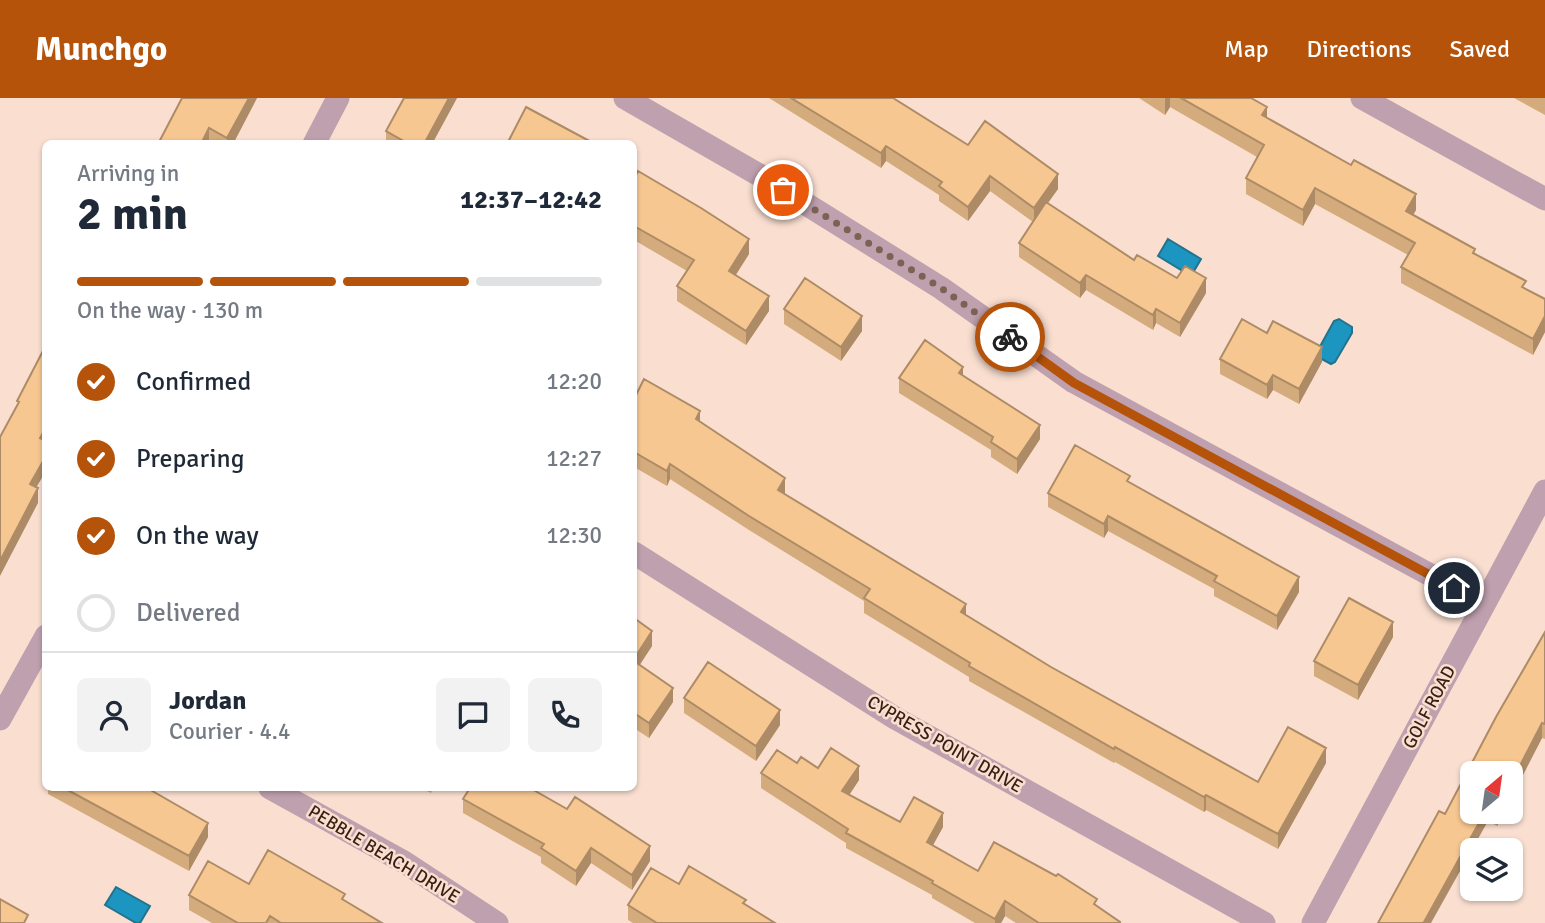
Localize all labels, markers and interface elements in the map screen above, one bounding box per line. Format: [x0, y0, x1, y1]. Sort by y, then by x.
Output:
text: Munchgo [35, 29, 167, 70]
text: Map [1224, 34, 1269, 64]
text: Directions [1307, 34, 1412, 64]
text: Saved [1450, 34, 1510, 64]
text: Arriving in [77, 159, 179, 188]
pin [753, 160, 813, 220]
icon: bag [764, 171, 802, 209]
text: 12:37–12:42 [460, 184, 602, 216]
text: 2 min [77, 186, 188, 242]
text: On the way · 130 m [77, 296, 263, 325]
courier [975, 302, 1045, 372]
icon: bike [991, 318, 1029, 356]
icon: check [77, 363, 115, 401]
text: Confirmed [136, 366, 251, 398]
text: 12:20 [546, 367, 602, 396]
icon: check [77, 440, 115, 478]
text: Preparing [136, 443, 244, 475]
text: 12:27 [546, 444, 602, 473]
icon: check [77, 517, 115, 555]
text: On the way [136, 520, 259, 552]
text: 12:30 [546, 521, 602, 550]
pin [1424, 558, 1484, 618]
icon: home [1435, 569, 1473, 607]
text: Delivered [136, 597, 241, 629]
street label: GOLF ROAD [1398, 662, 1460, 752]
button: person [77, 678, 151, 752]
button: chat [436, 678, 510, 752]
button: phone [528, 678, 602, 752]
text: Jordan [169, 685, 246, 717]
street label: CYPRESS POINT DRIVE [863, 691, 1027, 797]
text: Courier · 4.4 [169, 717, 290, 746]
north arrow [1460, 761, 1522, 824]
map controls [1460, 761, 1523, 901]
street label: PEBBLE BEACH DRIVE [304, 800, 464, 908]
button: layers [1460, 838, 1523, 901]

